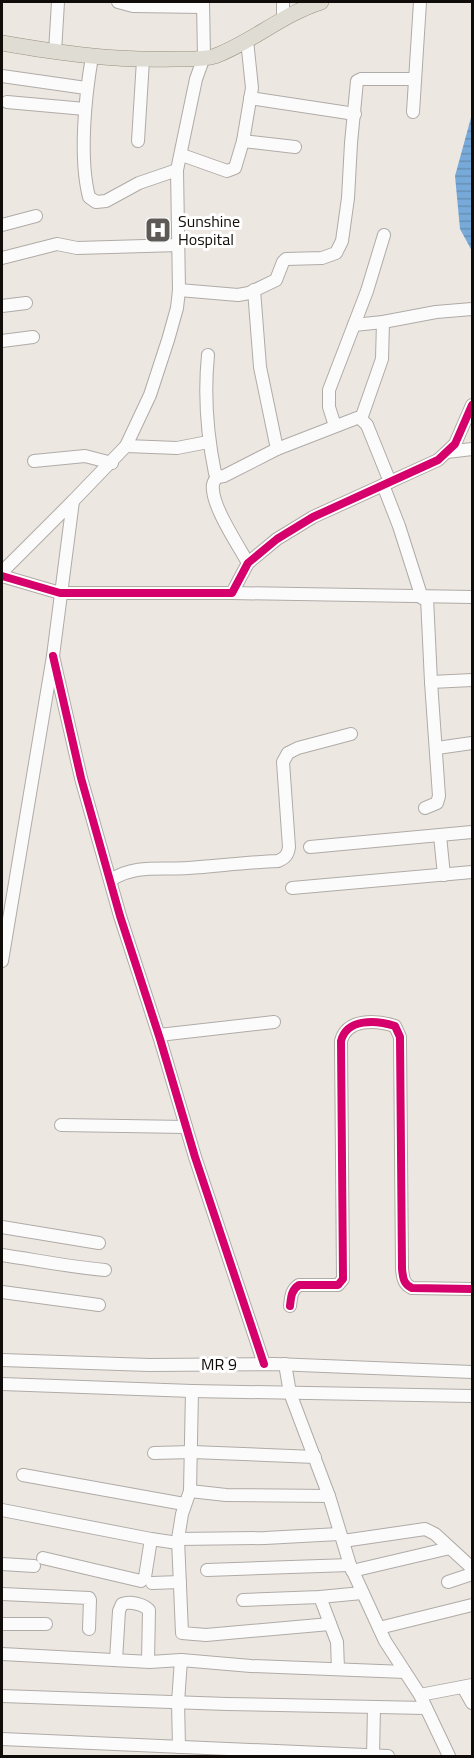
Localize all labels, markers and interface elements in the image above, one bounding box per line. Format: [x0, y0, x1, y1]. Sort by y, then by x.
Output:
place label: Sunshine Hospital [178, 209, 240, 251]
hospital icon: Sunshine Hospital [143, 215, 173, 245]
street label: MR 9 [201, 1352, 237, 1376]

